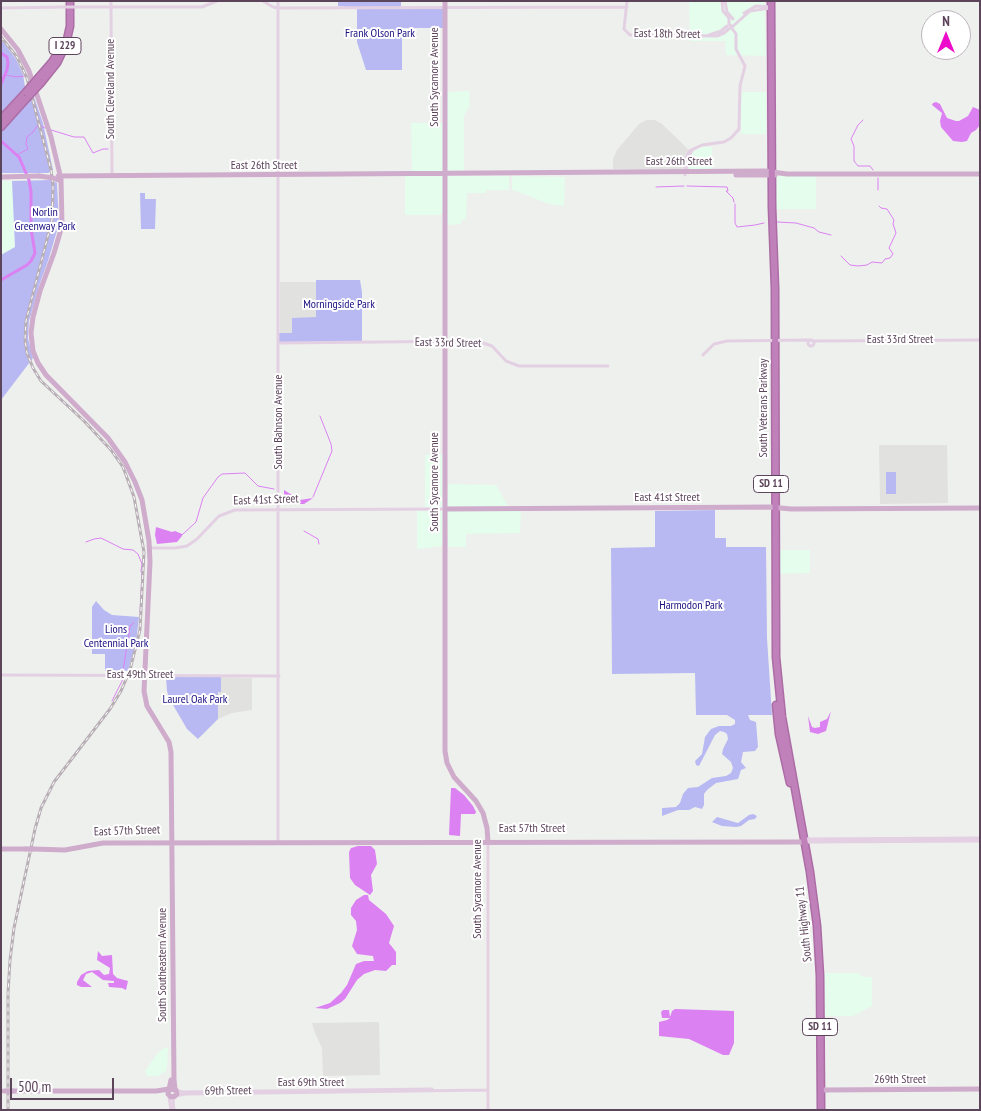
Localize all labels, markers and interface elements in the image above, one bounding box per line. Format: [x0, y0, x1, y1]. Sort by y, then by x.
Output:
north arrow [921, 10, 971, 60]
text: N [942, 12, 950, 30]
street label: East 18th Street [634, 26, 700, 42]
park label: Frank Olson Park [345, 27, 415, 41]
street label: South Sycamore Avenue [428, 27, 442, 127]
road number: I 229 [49, 37, 81, 54]
street label: South Cleveland Avenue [104, 39, 118, 139]
street label: East 26th Street [646, 155, 712, 169]
street label: East 26th Street [231, 159, 297, 173]
park label: Norlin Greenway Park [14, 206, 76, 234]
park label: Morningside Park [303, 298, 375, 312]
street label: East 33rd Street [867, 333, 933, 347]
street label: East 33rd Street [415, 335, 481, 351]
street label: South Veterans Parkway [757, 359, 771, 457]
street label: South Bahnson Avenue [272, 374, 286, 470]
street label: South Sycamore Avenue [428, 432, 442, 532]
road number: SD 11 [754, 476, 788, 492]
street label: East 41st Street [634, 491, 700, 505]
street label: East 41st Street [233, 492, 299, 508]
park label: Harmodon Park [659, 599, 723, 613]
park label: Lions Centennial Park [84, 623, 148, 651]
street label: East 49th Street [107, 668, 173, 682]
park label: Laurel Oak Park [163, 693, 227, 707]
street label: East 57th Street [499, 822, 565, 836]
street label: East 57th Street [94, 823, 160, 839]
street label: South Sycamore Avenue [471, 839, 485, 939]
street label: South Highway 11 [793, 886, 815, 962]
street label: South Southeastern Avenue [156, 908, 170, 1022]
road number: SD 11 [802, 1019, 838, 1036]
scale bar [12, 1068, 116, 1100]
street label: 269th Street [874, 1073, 926, 1087]
street label: East 69th Street [278, 1076, 344, 1090]
text: 500 m [18, 1077, 51, 1096]
street label: 69th Street [204, 1083, 252, 1099]

